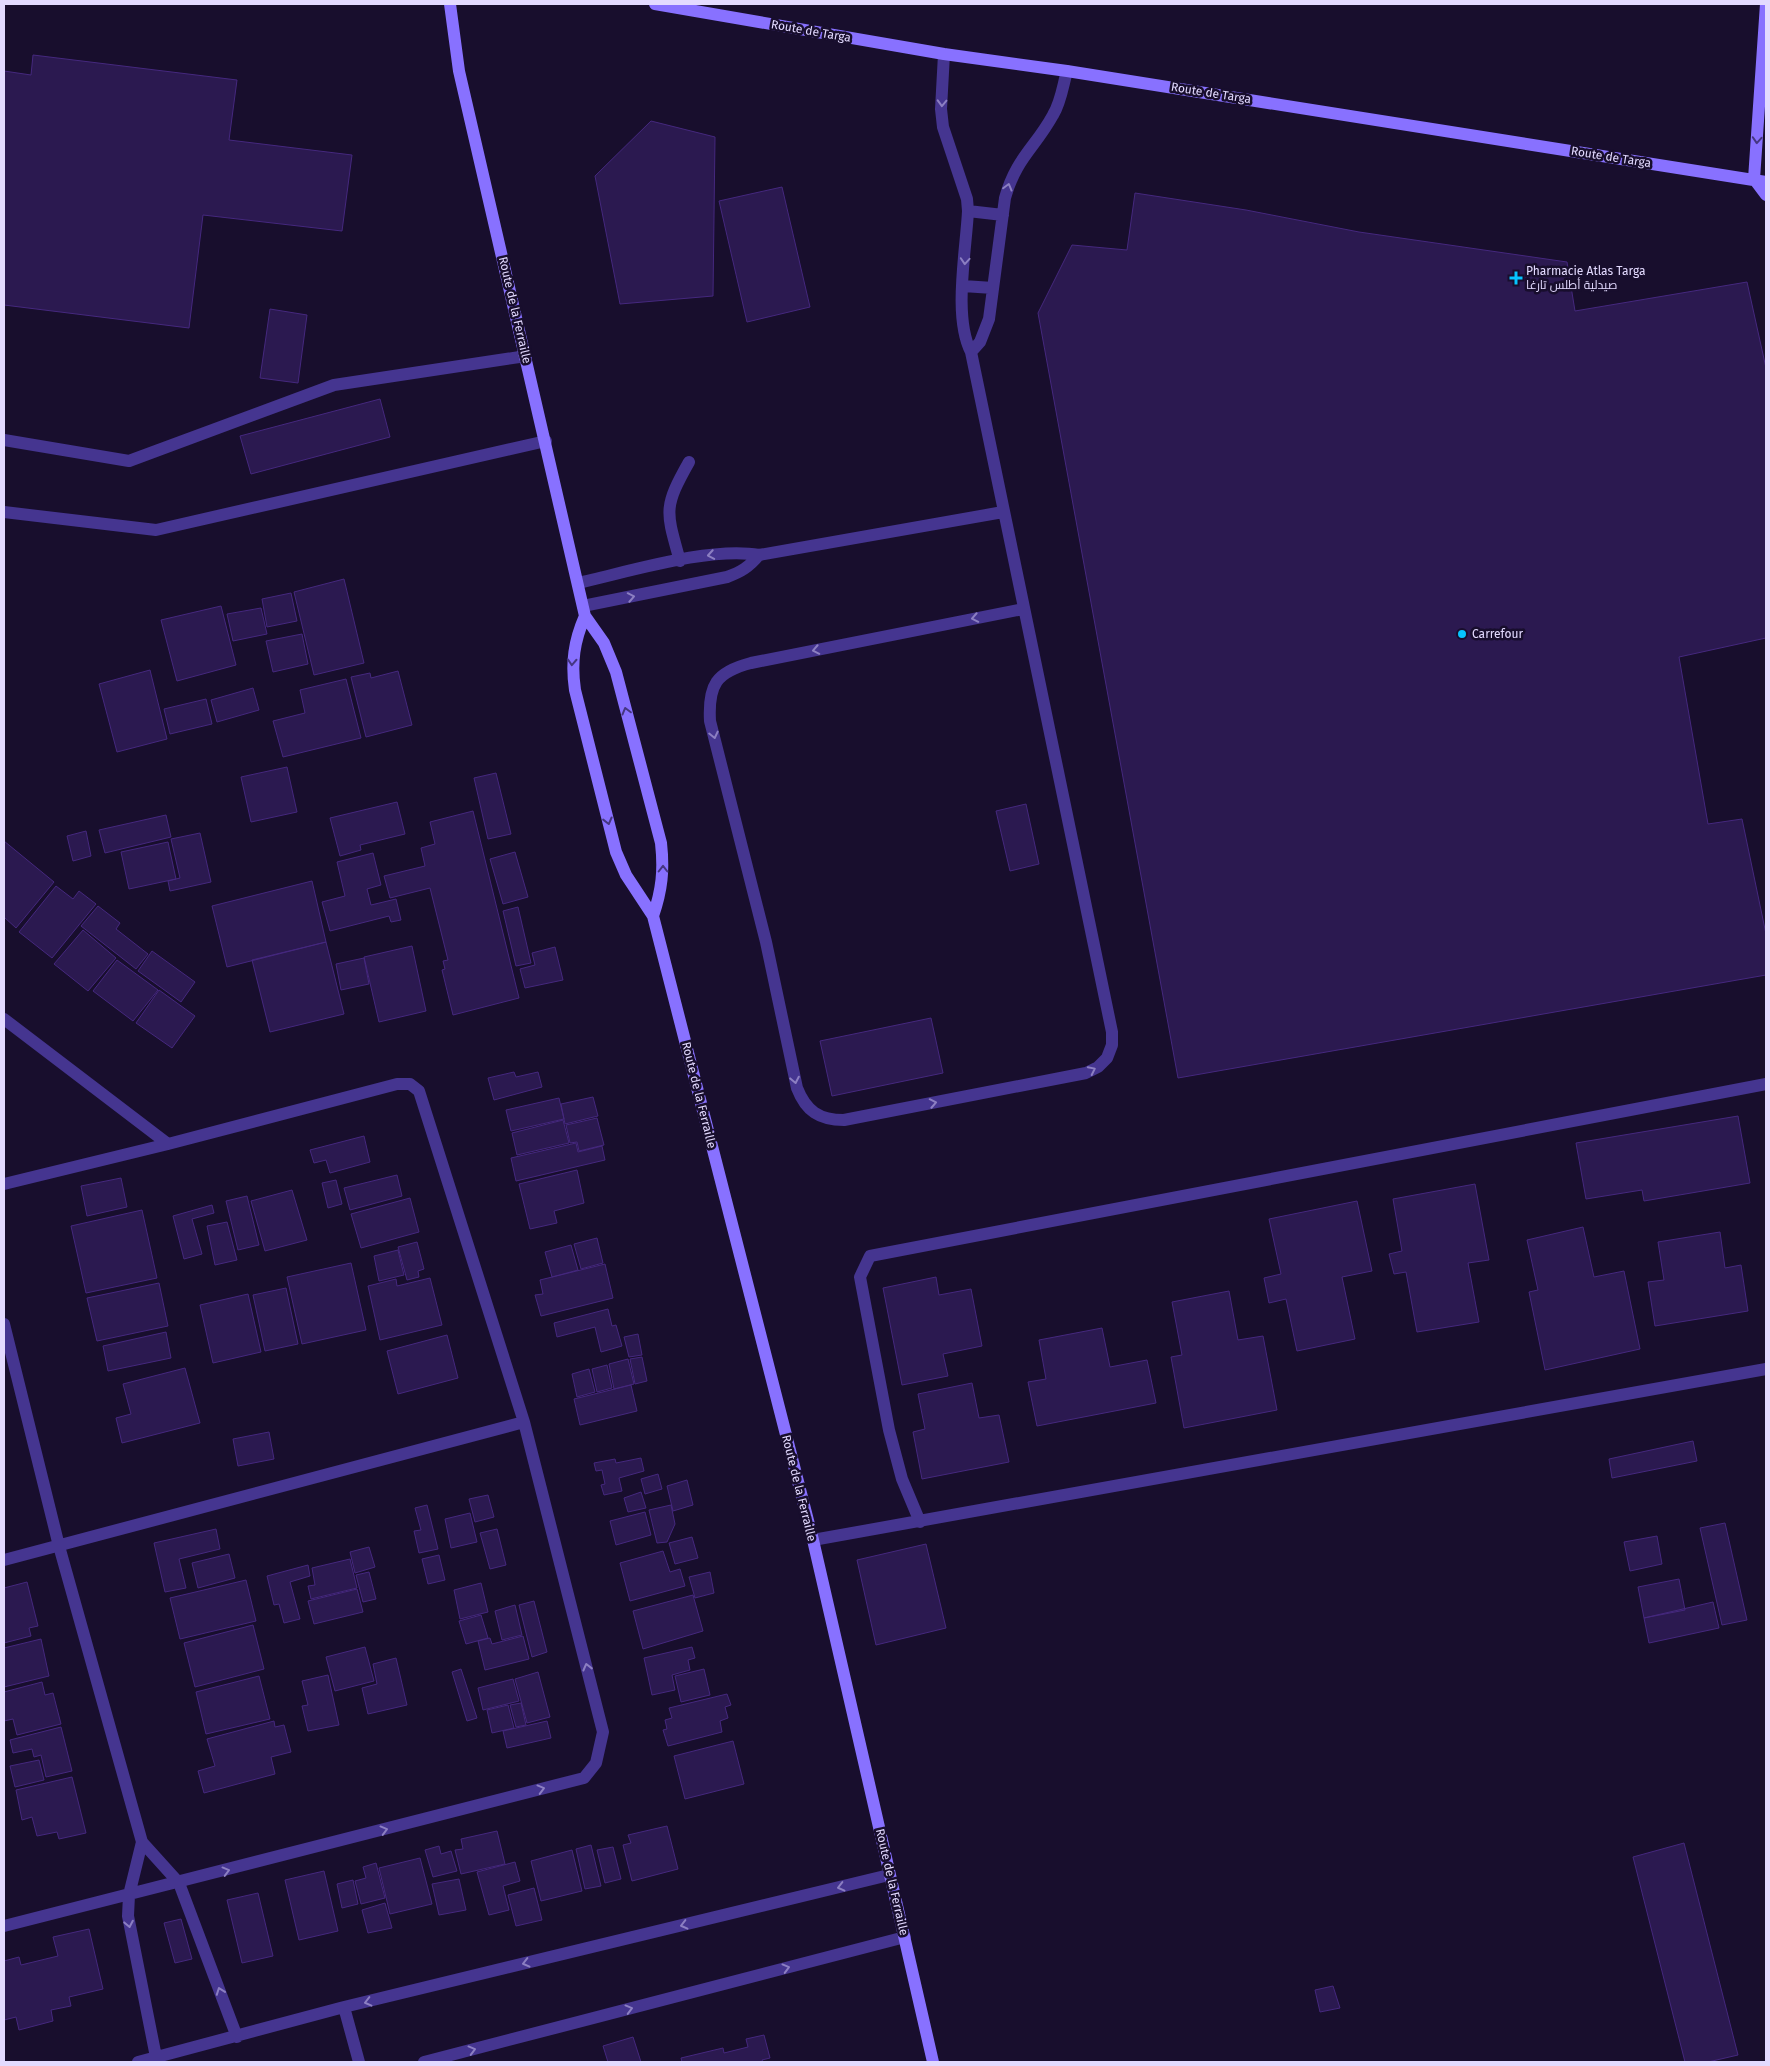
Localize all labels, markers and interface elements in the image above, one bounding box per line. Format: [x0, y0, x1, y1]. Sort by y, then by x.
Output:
street label: Route de Targa [770, 17, 852, 45]
street label: Route de Targa [1170, 80, 1252, 106]
one-way arrow [937, 99, 947, 107]
one-way arrow [1751, 136, 1762, 144]
street label: Route de Targa [1570, 144, 1652, 170]
one-way arrow [1002, 183, 1013, 192]
street label: Route de la Ferraille [496, 255, 534, 365]
one-way arrow [960, 257, 971, 265]
place label: Pharmacie Atlas Targa صيدلية أطلس تارغا [1526, 264, 1645, 292]
marker: Pharmacie Atlas Targa صيدلية أطلس تارغا [1510, 272, 1522, 284]
one-way arrow [706, 550, 715, 560]
one-way arrow [626, 592, 635, 602]
one-way arrow [971, 612, 980, 623]
place label: Carrefour [1472, 627, 1523, 641]
marker: Carrefour [1456, 628, 1468, 640]
one-way arrow [812, 644, 820, 655]
one-way arrow [567, 659, 578, 667]
one-way arrow [622, 708, 632, 716]
one-way arrow [708, 731, 719, 740]
one-way arrow [602, 816, 613, 825]
one-way arrow [658, 865, 668, 872]
street label: Route de la Ferraille [679, 1040, 719, 1150]
one-way arrow [1087, 1065, 1096, 1076]
one-way arrow [790, 1075, 800, 1084]
one-way arrow [929, 1098, 938, 1109]
street label: Route de la Ferraille [779, 1433, 819, 1543]
one-way arrow [582, 1663, 593, 1672]
one-way arrow [536, 1784, 545, 1795]
one-way arrow [379, 1825, 388, 1836]
street label: Route de la Ferraille [873, 1827, 911, 1937]
one-way arrow [222, 1866, 230, 1876]
one-way arrow [837, 1881, 846, 1892]
one-way arrow [679, 1919, 688, 1930]
one-way arrow [124, 1920, 134, 1929]
one-way arrow [521, 1957, 530, 1968]
one-way arrow [782, 1964, 790, 1974]
one-way arrow [216, 1988, 226, 1996]
one-way arrow [363, 1996, 372, 2007]
one-way arrow [624, 2004, 633, 2015]
one-way arrow [467, 2045, 476, 2056]

